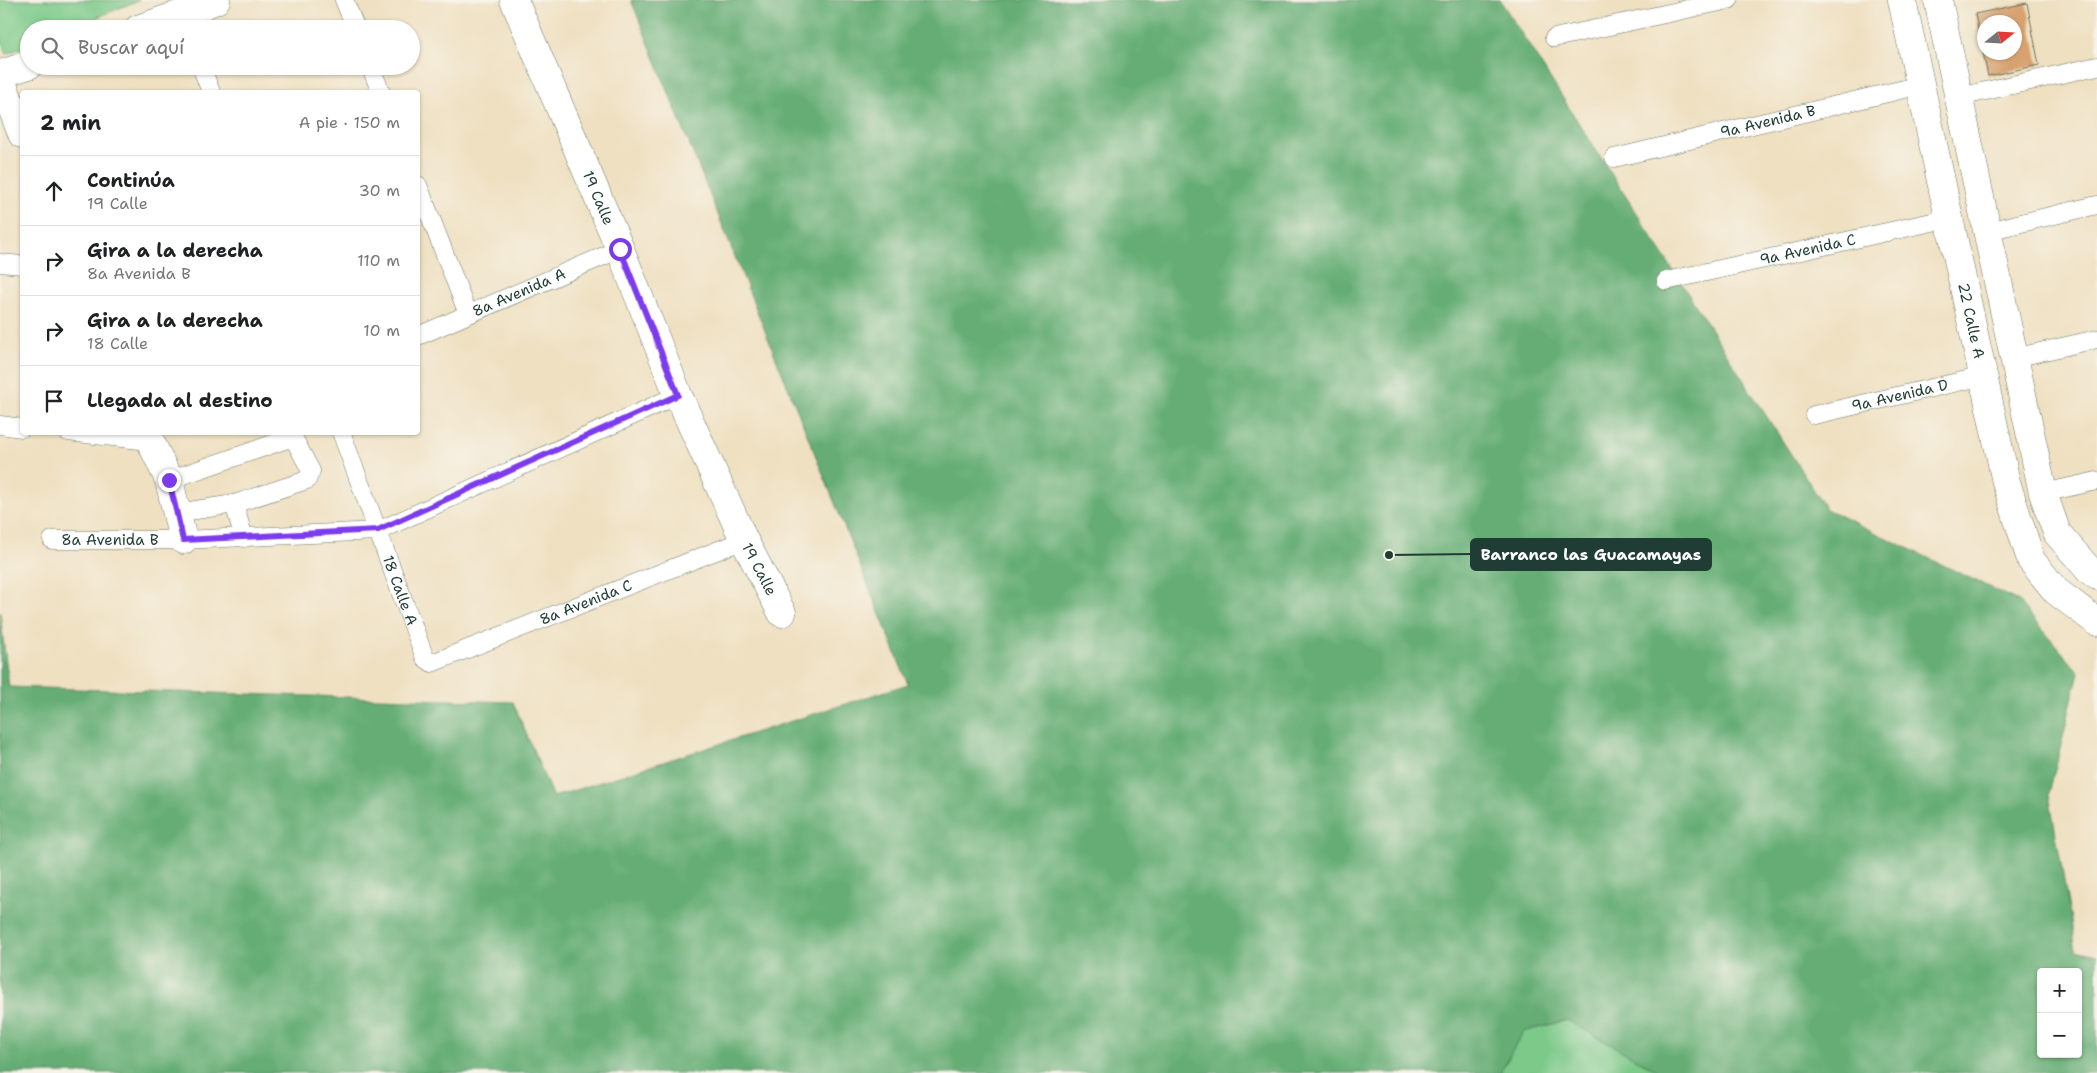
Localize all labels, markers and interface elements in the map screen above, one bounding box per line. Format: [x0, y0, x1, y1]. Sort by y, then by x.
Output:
north arrow [1977, 15, 2022, 60]
search box [20, 20, 420, 75]
icon: search [38, 34, 66, 62]
text: Buscar aquí [78, 35, 184, 60]
street label: 9a Avenida B [1718, 100, 1818, 142]
text: 2 min [40, 109, 101, 137]
text: A pie · 150 m [299, 112, 400, 133]
text: Continúa [87, 168, 175, 193]
street label: 19 Calle [578, 168, 619, 228]
icon: ahead [40, 177, 68, 205]
text: 30 m [359, 180, 400, 201]
text: 19 Calle [87, 193, 148, 214]
street label: 9a Avenida C [1758, 229, 1857, 270]
text: Gira a la derecha [87, 238, 263, 263]
route start [609, 238, 632, 261]
icon: right [40, 247, 68, 275]
text: 110 m [357, 250, 400, 271]
text: 8a Avenida B [87, 263, 191, 284]
street label: 8a Avenida A [469, 264, 569, 321]
street label: 22 Calle A [1953, 281, 1989, 361]
text: Gira a la derecha [87, 308, 263, 333]
icon: right [40, 317, 68, 345]
text: 10 m [363, 320, 400, 341]
text: 18 Calle [87, 333, 148, 354]
street label: 9a Avenida D [1850, 375, 1950, 416]
icon: arrive [40, 387, 68, 415]
text: Llegada al destino [87, 388, 273, 413]
route end [158, 469, 181, 492]
street label: 8a Avenida B [61, 530, 159, 550]
street label: 19 Calle [737, 539, 781, 599]
callout: Barranco las Guacamayas [1471, 539, 1711, 570]
text: Barranco las Guacamayas [1481, 544, 1701, 565]
street label: 18 Calle A [378, 553, 422, 628]
street label: 8a Avenida C [537, 575, 635, 630]
map controls [2037, 968, 2082, 1058]
button: + [2037, 968, 2082, 1013]
button: − [2037, 1013, 2082, 1058]

